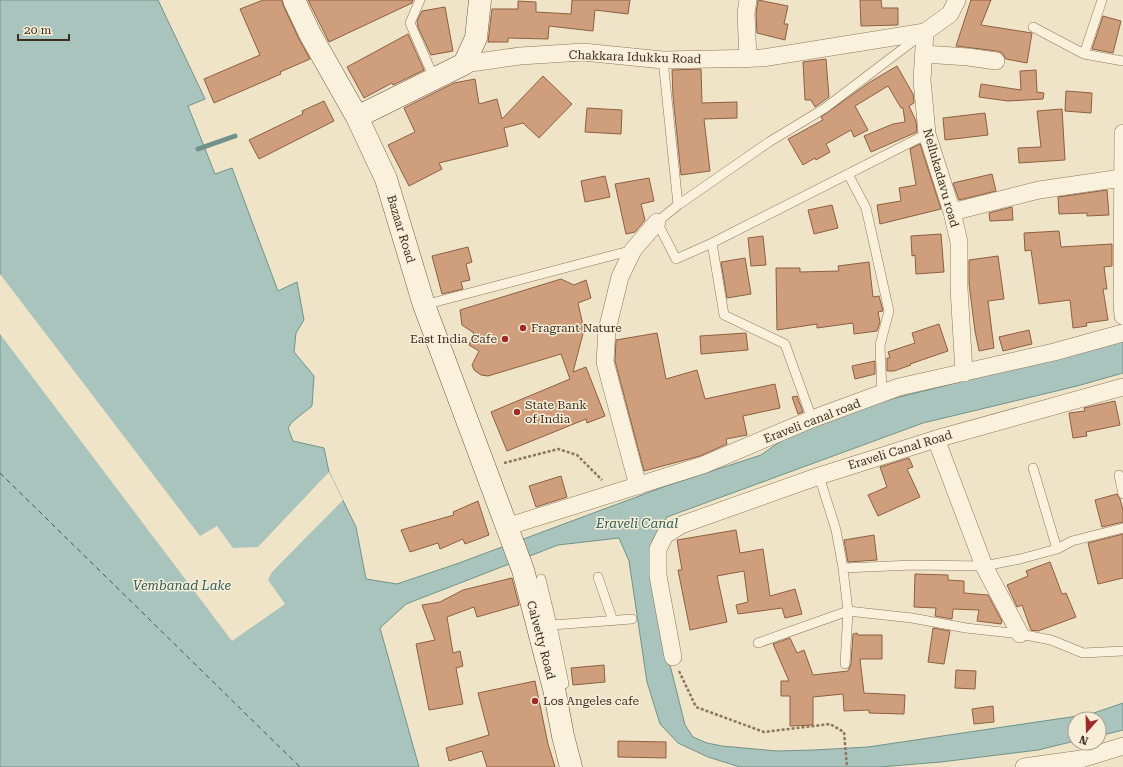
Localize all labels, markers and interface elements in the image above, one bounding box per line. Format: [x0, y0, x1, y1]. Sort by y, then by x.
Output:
scale bar [18, 16, 69, 42]
text: 20 m [24, 23, 51, 37]
street label: Chakkara Idukku Road [569, 48, 702, 66]
street label: Nellukadavu road [920, 127, 962, 229]
street label: Bazaar Road [384, 193, 418, 265]
place label: Fragrant Nature [531, 321, 622, 335]
marker: Fragrant Nature [518, 323, 528, 333]
place label: East India Cafe [410, 332, 497, 346]
marker: East India Cafe [500, 334, 510, 344]
street label: Eraveli canal road [762, 396, 863, 446]
place label: State Bank of India [525, 398, 587, 426]
marker: State Bank of India [512, 407, 522, 417]
street label: Eraveli Canal Road [846, 427, 954, 472]
water label: Eraveli Canal [595, 516, 678, 531]
water label: Vembanad Lake [133, 578, 231, 593]
street label: Calvetty Road [524, 599, 558, 681]
place label: Los Angeles cafe [543, 694, 640, 708]
marker: Los Angeles cafe [530, 696, 540, 706]
north arrow [1067, 711, 1107, 751]
text: N [1077, 732, 1090, 747]

